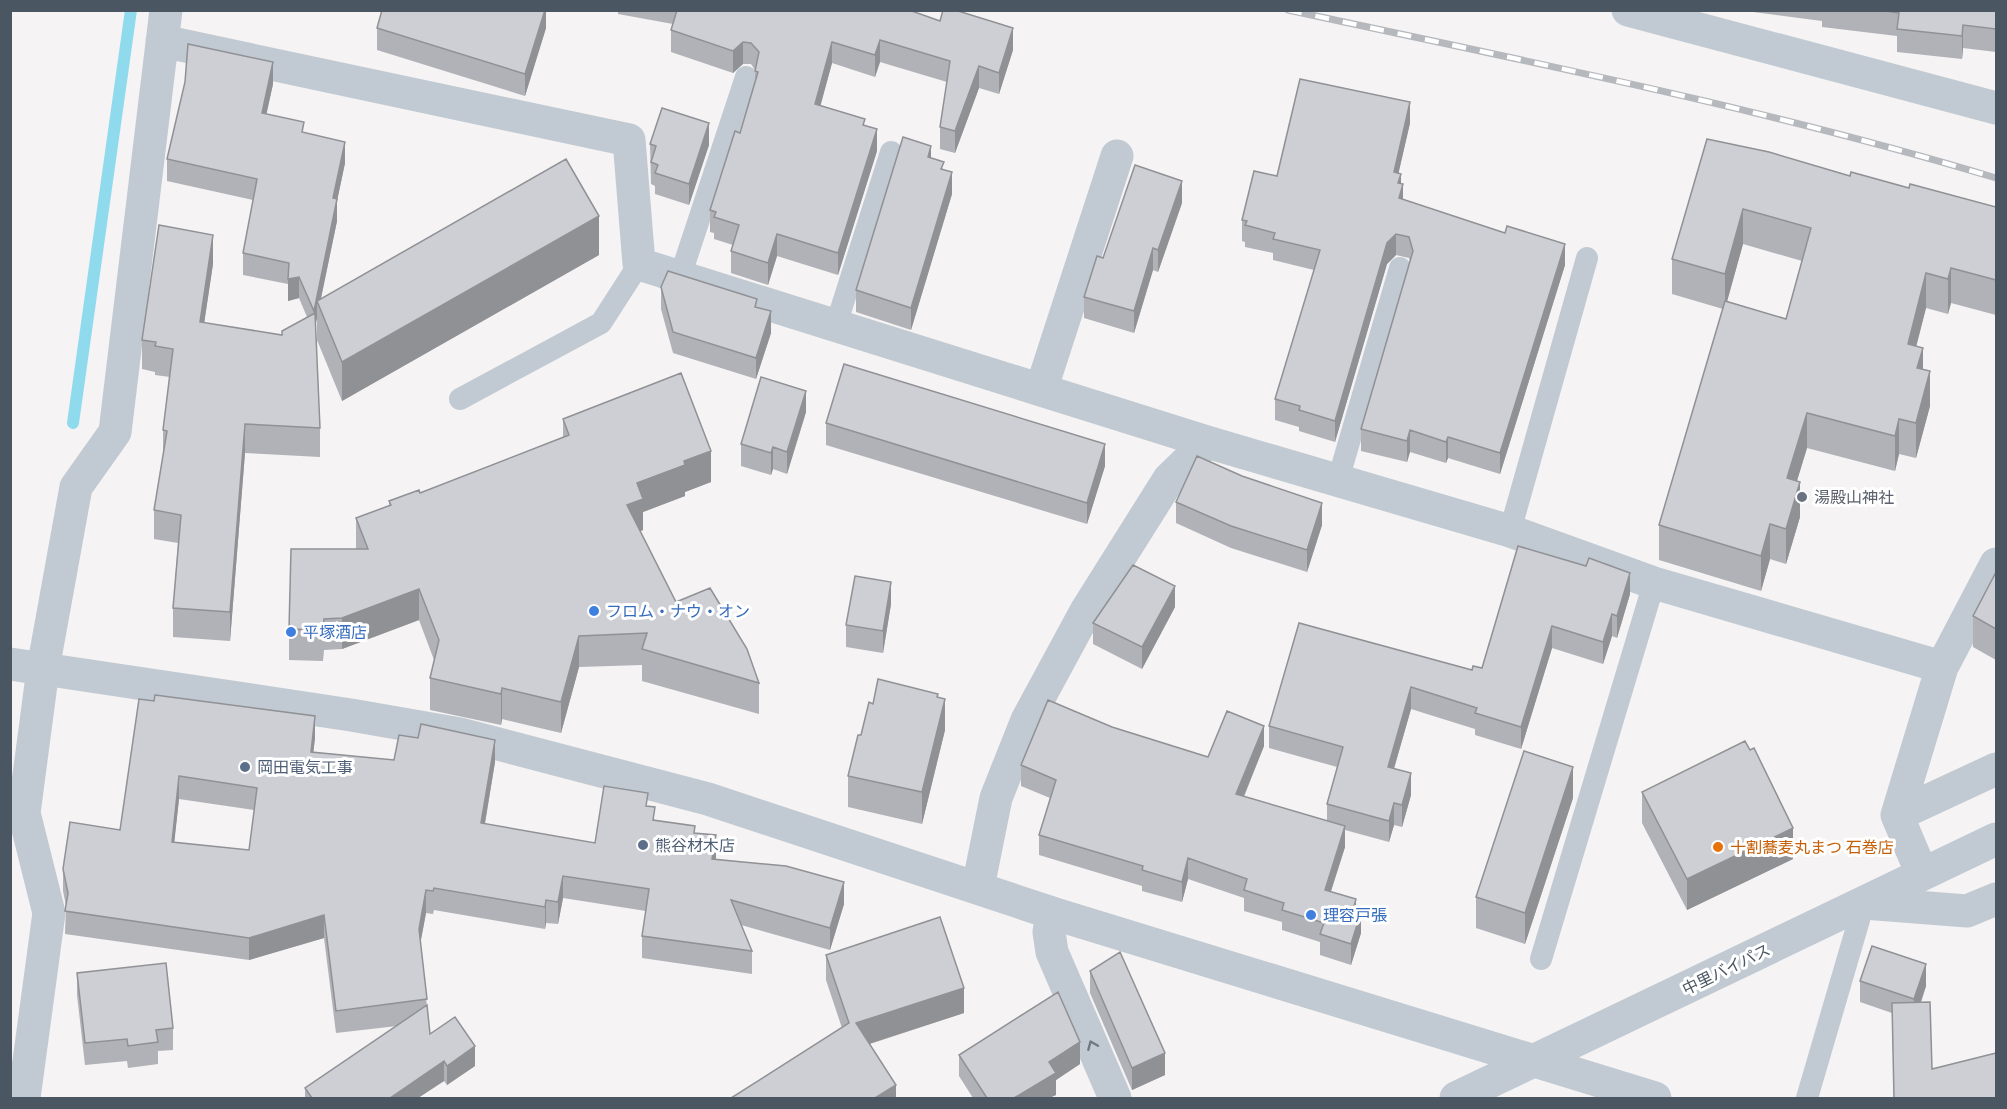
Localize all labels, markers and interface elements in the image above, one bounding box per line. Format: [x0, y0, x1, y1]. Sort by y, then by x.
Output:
place label: 湯殿山神社 [1814, 488, 1894, 507]
marker: 湯殿山神社 [1795, 490, 1809, 504]
place label: フロム・ナウ・オン [606, 602, 750, 621]
marker: フロム・ナウ・オン [587, 604, 601, 618]
place label: 平塚酒店 [303, 623, 367, 642]
marker: 平塚酒店 [284, 625, 298, 639]
place label: 岡田電気工事 [257, 758, 353, 777]
marker: 岡田電気工事 [238, 760, 252, 774]
place label: 熊谷材木店 [655, 836, 735, 855]
marker: 熊谷材木店 [636, 838, 650, 852]
place label: 十割蕎麦丸まつ 石巻店 [1730, 838, 1894, 857]
marker: 十割蕎麦丸まつ 石巻店 [1711, 840, 1725, 854]
place label: 理容戸張 [1323, 906, 1387, 925]
marker: 理容戸張 [1304, 908, 1318, 922]
street label: 中里バイパス [1679, 940, 1773, 999]
one-way arrow [1087, 1040, 1099, 1051]

